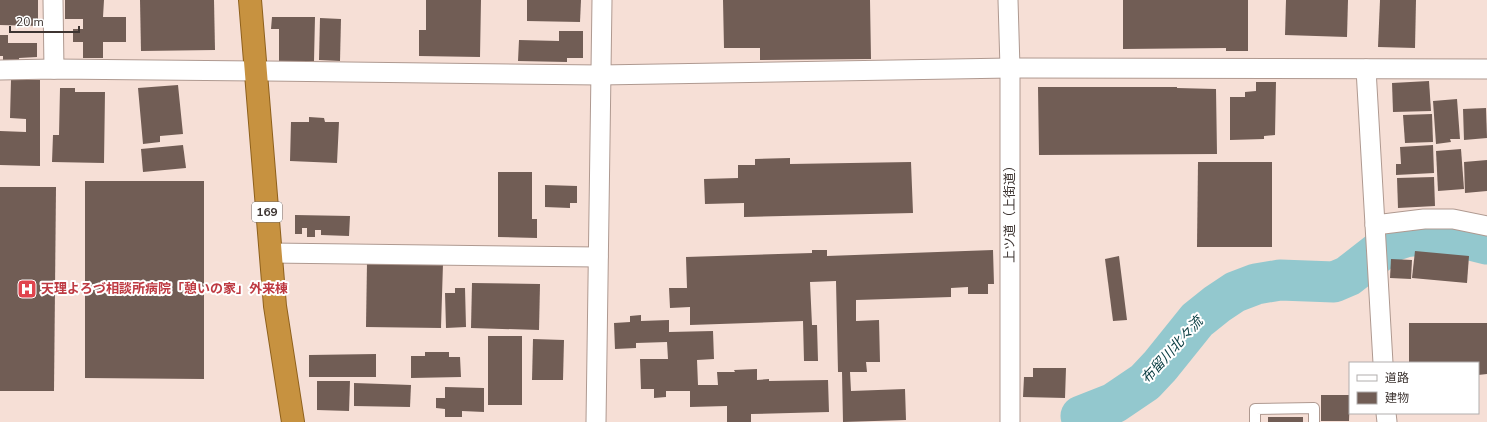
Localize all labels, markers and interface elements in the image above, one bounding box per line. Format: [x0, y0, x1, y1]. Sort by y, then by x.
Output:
scale bar [10, 8, 79, 34]
text: 20 m [16, 14, 44, 30]
street label: 上ツ道（上街道） [1001, 159, 1019, 263]
road number: 169 [252, 202, 282, 222]
hospital icon: 天理よろづ相談所病院「憩いの家」外来棟 [16, 278, 38, 300]
place label: 天理よろづ相談所病院「憩いの家」外来棟 [41, 280, 288, 298]
water label: 布留川北々流 [1137, 311, 1209, 388]
legend [1349, 362, 1479, 414]
text: 道路 [1385, 370, 1409, 386]
text: 建物 [1385, 390, 1409, 406]

